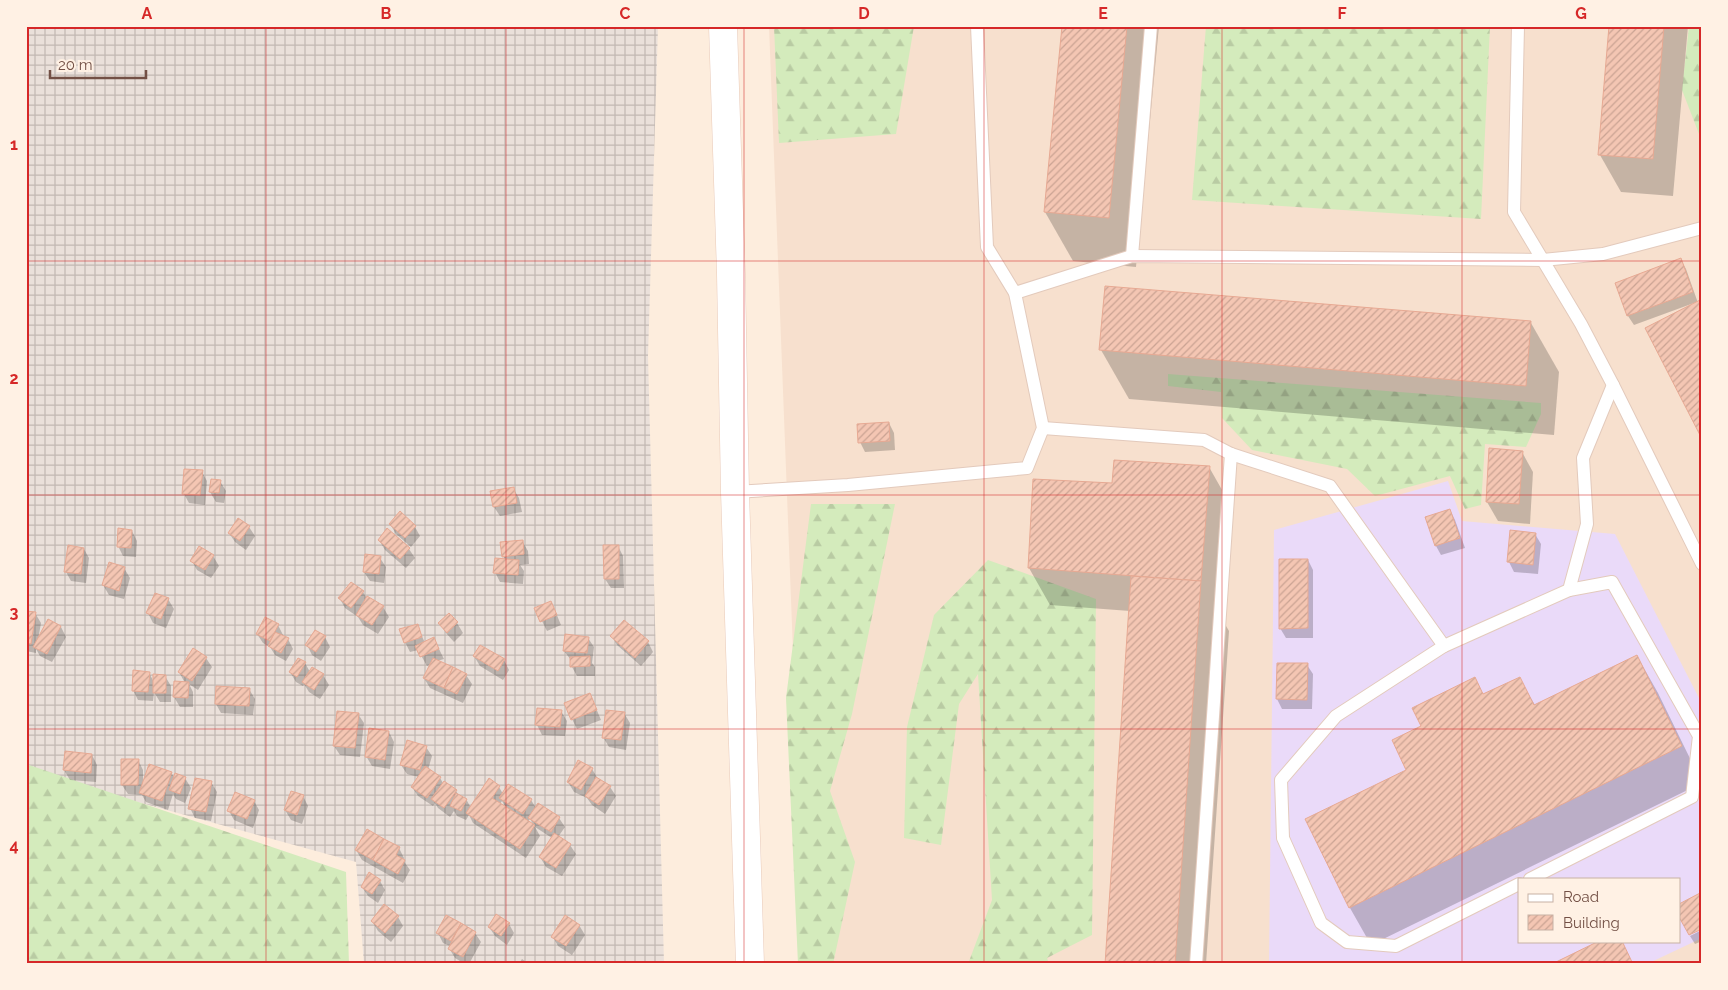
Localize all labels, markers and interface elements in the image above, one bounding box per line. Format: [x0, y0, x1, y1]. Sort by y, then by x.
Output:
text: A [142, 4, 153, 23]
text: B [381, 4, 392, 23]
text: C [620, 4, 631, 23]
text: D [858, 4, 870, 23]
text: E [1098, 4, 1108, 23]
text: F [1337, 4, 1347, 23]
text: G [1575, 4, 1587, 23]
scale bar [50, 48, 146, 80]
text: 20 m [58, 56, 93, 74]
text: 1 [10, 135, 18, 154]
text: 2 [9, 369, 19, 388]
text: 3 [10, 603, 19, 622]
text: 4 [9, 836, 19, 855]
legend [1518, 878, 1680, 942]
text: Road [1563, 888, 1599, 906]
text: Building [1563, 914, 1620, 932]

